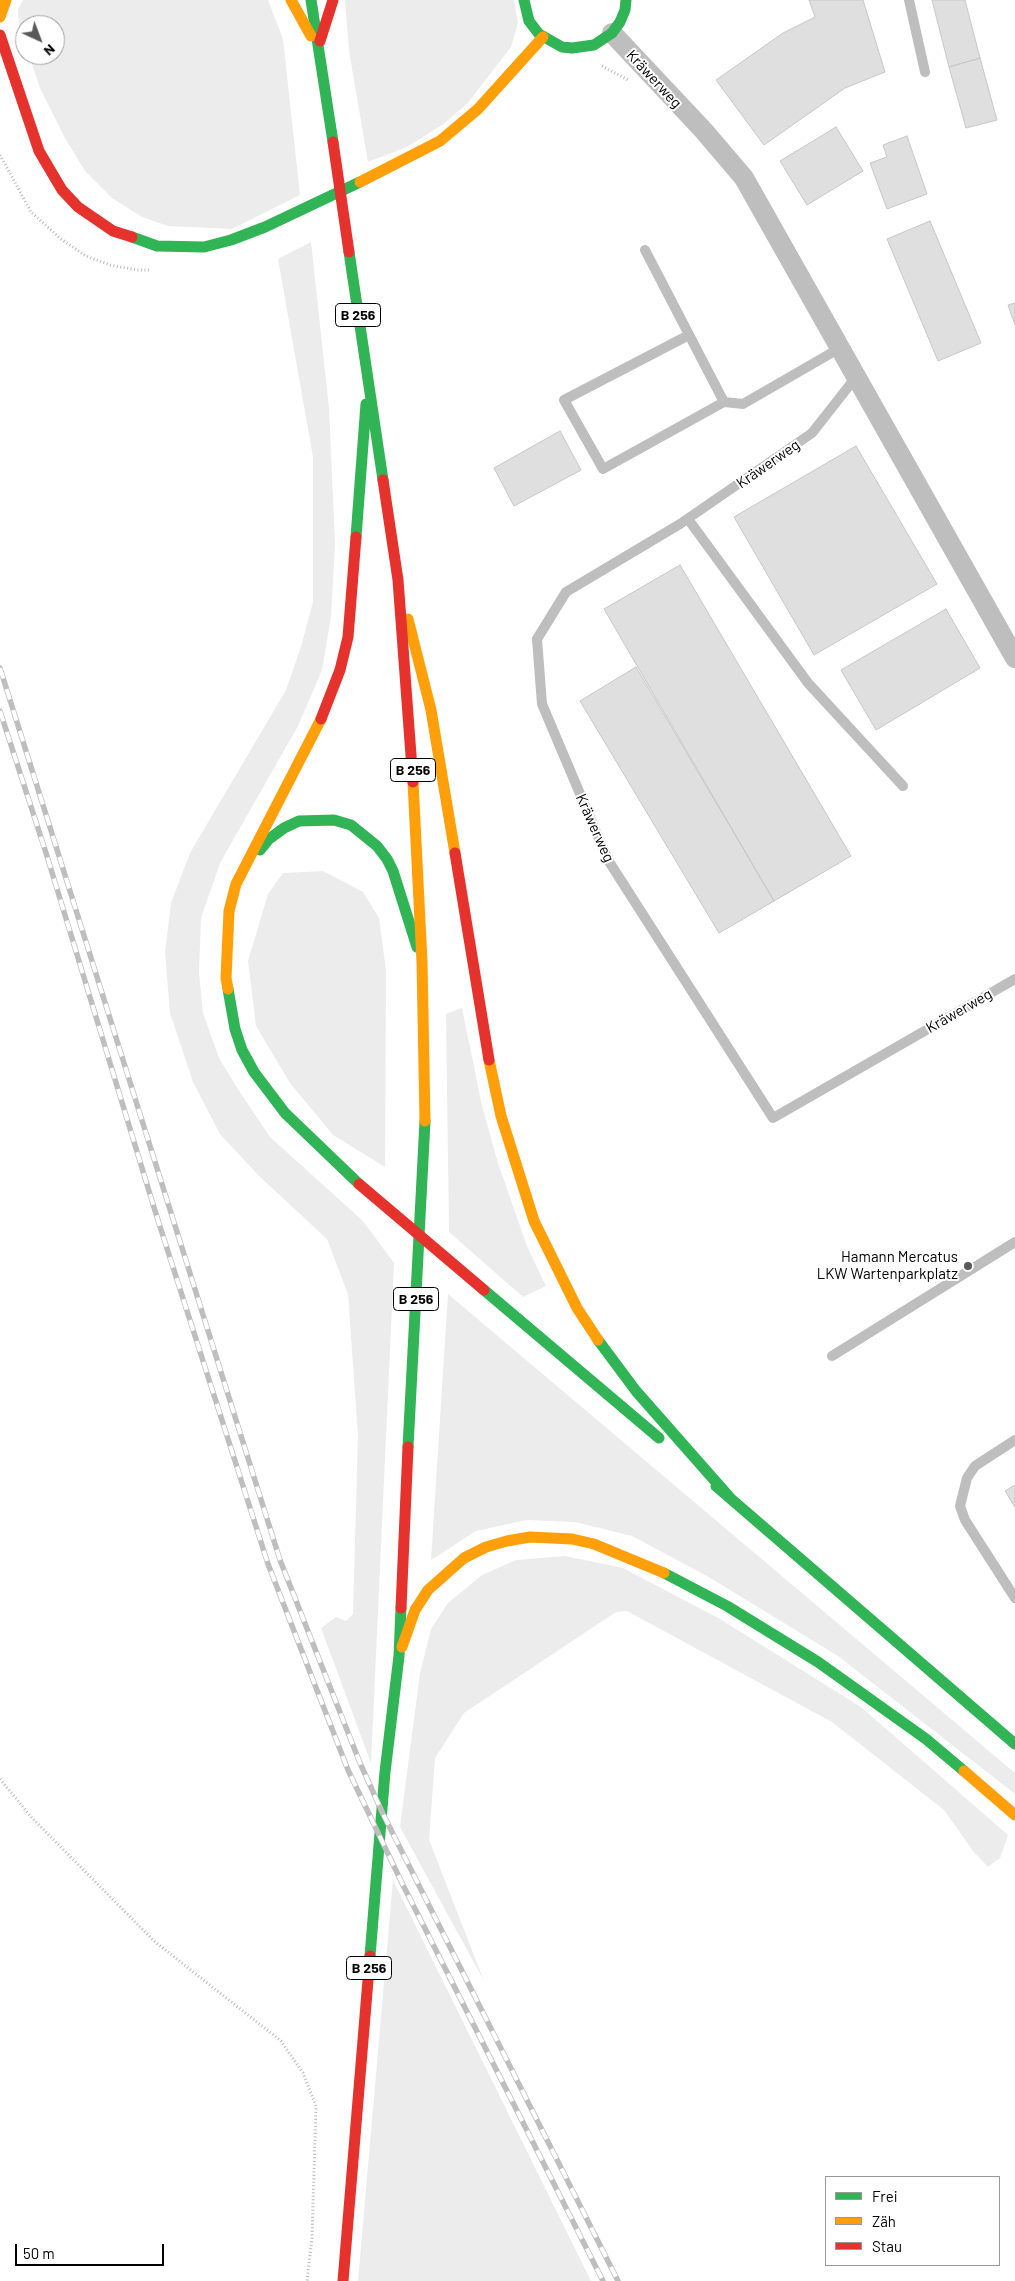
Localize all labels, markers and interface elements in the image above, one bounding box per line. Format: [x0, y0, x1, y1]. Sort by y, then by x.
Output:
north arrow [15, 15, 65, 65]
text: N [41, 41, 59, 60]
street label: Kräwerweg [622, 46, 686, 112]
road number: B 256 [336, 304, 380, 326]
street label: Kräwerweg [733, 436, 803, 492]
road number: B 256 [390, 758, 436, 782]
street label: Kräwerweg [572, 791, 618, 865]
street label: Kräwerweg [923, 985, 995, 1037]
place label: Hamann Mercatus LKW Wartenparkplatz [817, 1248, 958, 1283]
marker: Hamann Mercatus LKW Wartenparkplatz [962, 1260, 974, 1272]
road number: B 256 [394, 1288, 438, 1310]
road number: B 256 [346, 1956, 392, 1980]
legend [825, 2176, 1000, 2266]
text: Frei [872, 2187, 898, 2205]
text: Zäh [872, 2212, 896, 2230]
scale bar [18, 2234, 166, 2266]
text: Stau [872, 2237, 902, 2255]
text: 50 m [23, 2244, 55, 2262]

